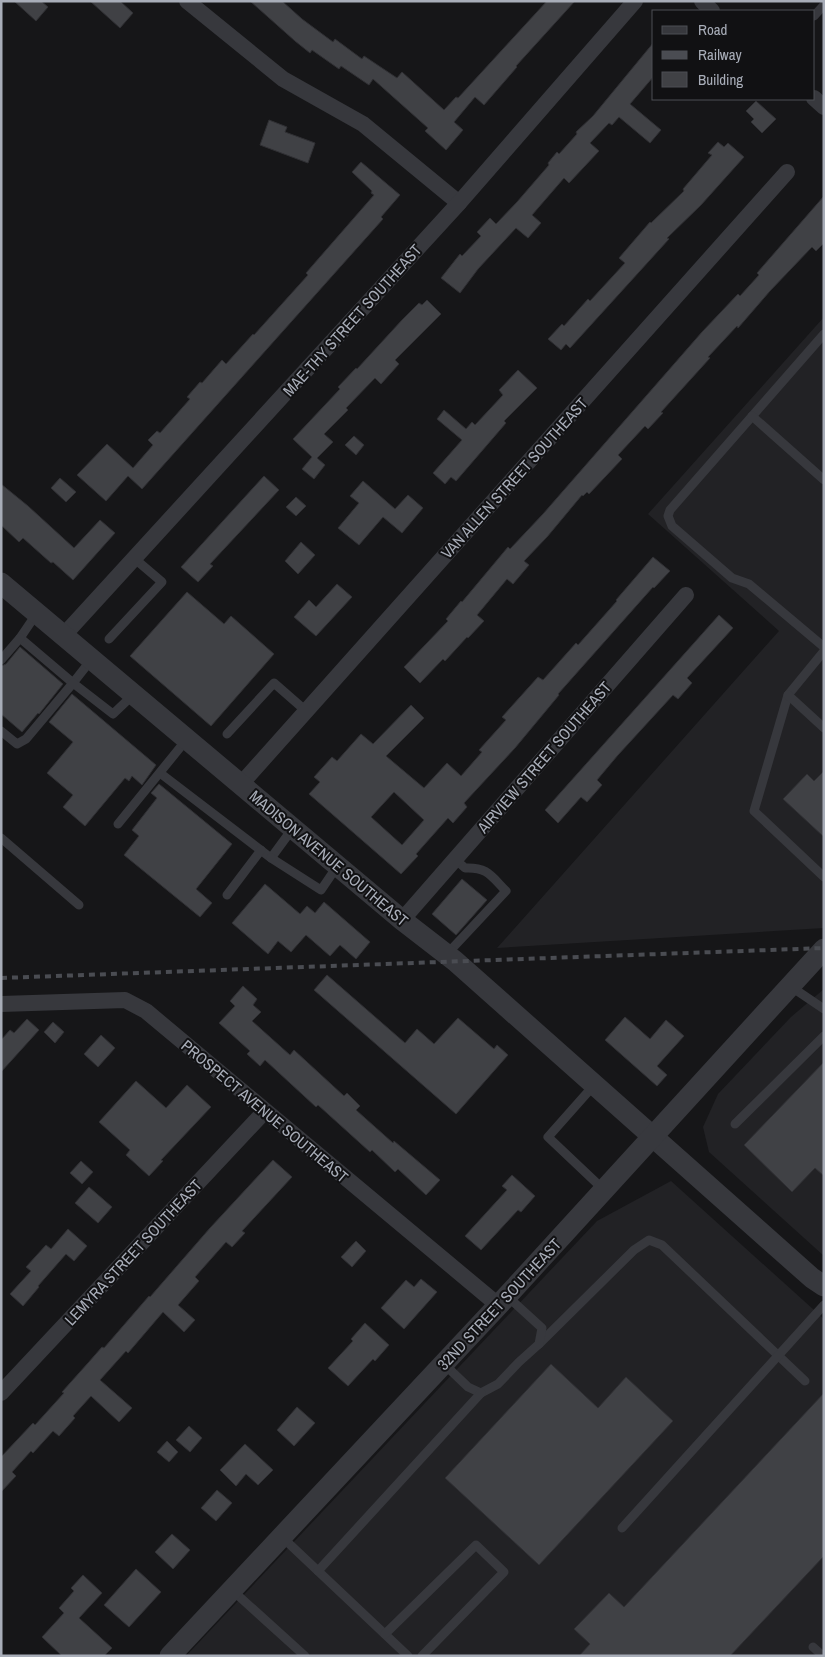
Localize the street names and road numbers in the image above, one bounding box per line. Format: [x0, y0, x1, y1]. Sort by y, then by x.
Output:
street label: MAE-THY STREET SOUTHEAST [278, 239, 426, 401]
street label: VAN ALLEN STREET SOUTHEAST [436, 393, 592, 563]
street label: AIRVIEW STREET SOUTHEAST [471, 676, 616, 838]
street label: MADISON AVENUE SOUTHEAST [245, 785, 413, 931]
street label: PROSPECT AVENUE SOUTHEAST [177, 1035, 353, 1187]
street label: LEMYRA STREET SOUTHEAST [59, 1174, 207, 1330]
street label: 32ND STREET SOUTHEAST [432, 1233, 566, 1375]

